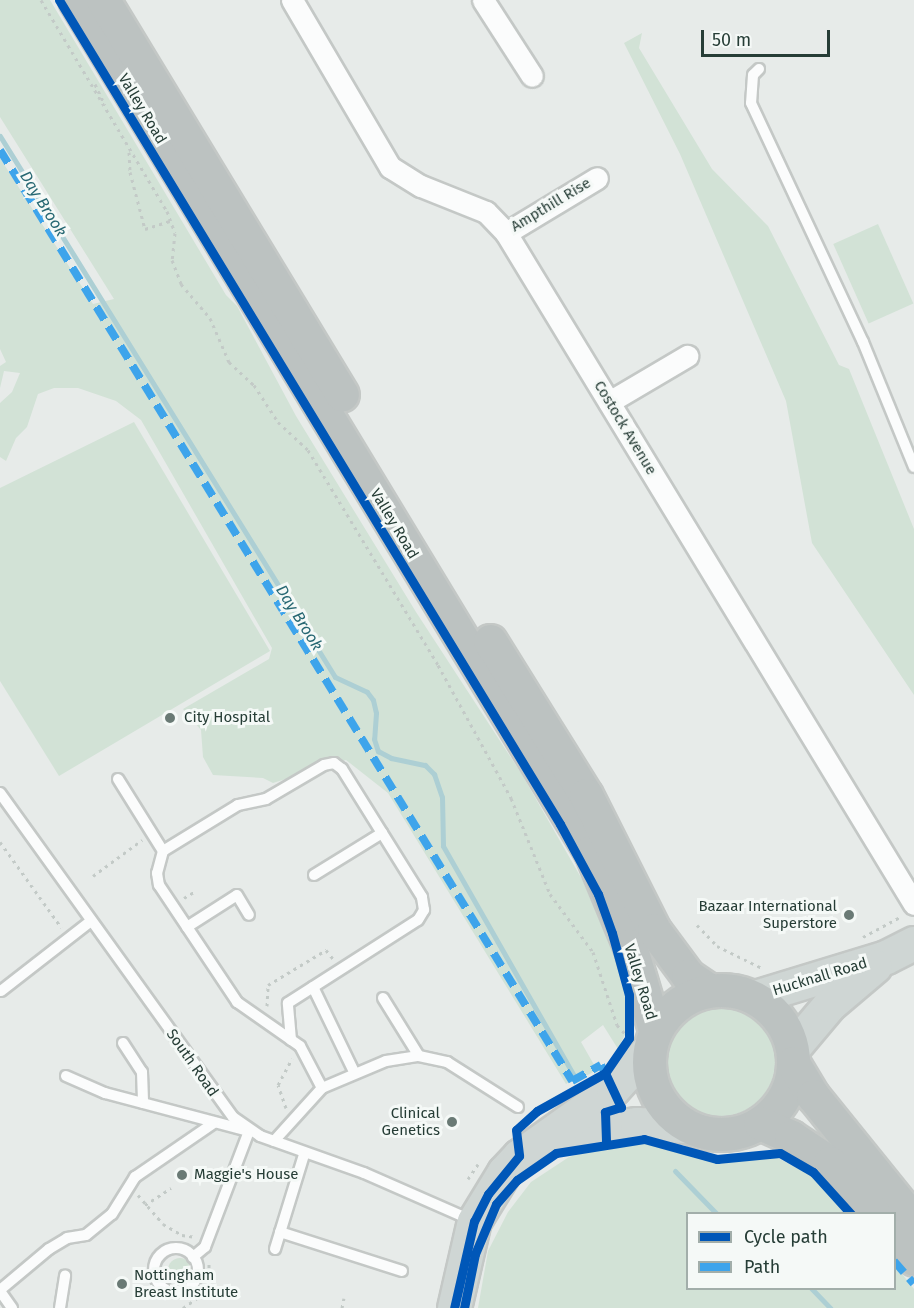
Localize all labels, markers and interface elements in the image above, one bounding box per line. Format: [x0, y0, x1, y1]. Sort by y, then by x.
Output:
scale bar [704, 18, 833, 56]
text: 50 m [712, 29, 751, 51]
street label: Valley Road [114, 71, 170, 147]
water label: Day Brook [15, 168, 71, 240]
street label: Ampthill Rise [508, 174, 594, 236]
street label: Costock Avenue [590, 378, 660, 478]
street label: Valley Road [366, 486, 422, 562]
water label: Day Brook [271, 582, 327, 654]
marker: City Hospital [161, 709, 179, 727]
place label: City Hospital [184, 709, 270, 727]
place label: Bazaar International Superstore [698, 897, 837, 932]
marker: Bazaar International Superstore [842, 908, 856, 922]
street label: Valley Road [620, 942, 660, 1022]
street label: Hucknall Road [771, 954, 869, 1000]
street label: South Road [162, 1026, 222, 1100]
place label: Clinical Genetics [382, 1104, 440, 1139]
marker: Clinical Genetics [445, 1115, 459, 1129]
place label: Maggie's House [194, 1166, 299, 1184]
marker: Maggie's House [175, 1168, 189, 1182]
legend [686, 1212, 896, 1290]
text: Cycle path [744, 1226, 828, 1248]
text: Path [744, 1256, 780, 1278]
place label: Nottingham Breast Institute [134, 1266, 238, 1301]
marker: Nottingham Breast Institute [115, 1277, 129, 1291]

